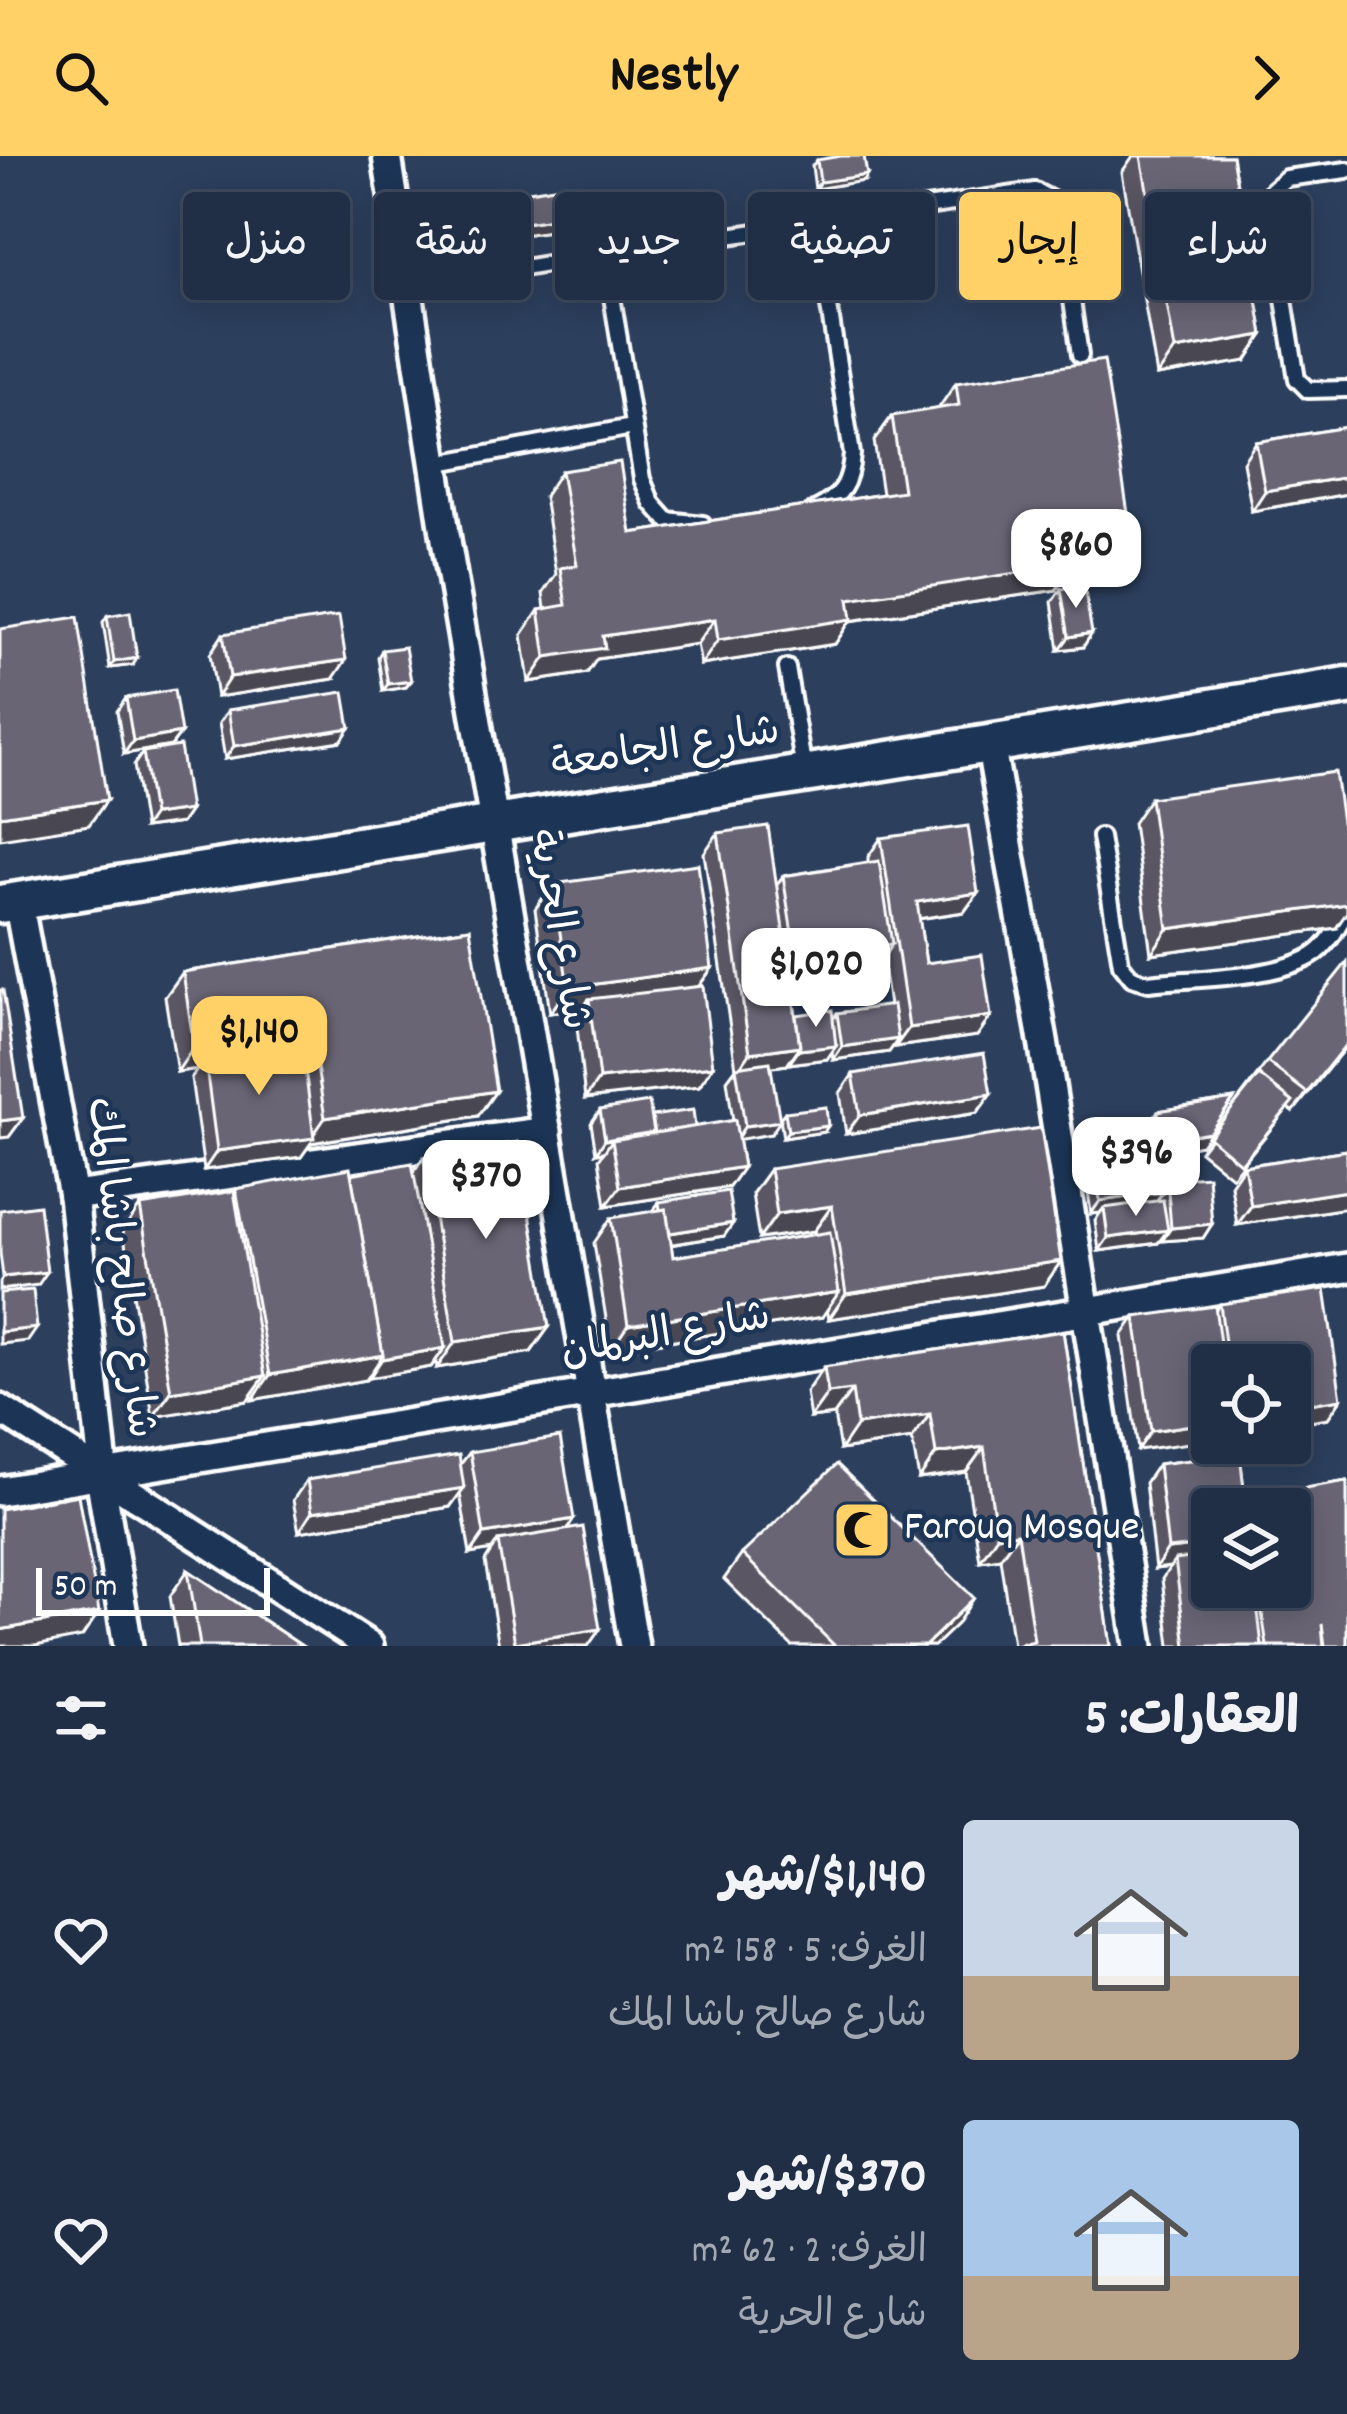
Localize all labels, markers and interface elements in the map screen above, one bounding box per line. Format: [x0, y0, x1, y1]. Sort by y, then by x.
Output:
text: Nestly [610, 40, 737, 117]
icon: search [48, 45, 114, 111]
icon: forward [1233, 45, 1299, 111]
chip: منزل [183, 192, 350, 300]
chip: شقة [374, 192, 531, 300]
chip: جديد [555, 192, 724, 300]
chip: تصفية [748, 192, 935, 300]
chip: إيجار [959, 192, 1121, 300]
chip: شراء [1145, 192, 1311, 300]
pin: $860 [1005, 509, 1147, 611]
text: $860 [1038, 520, 1114, 575]
street label: شارع الجامعة [547, 703, 785, 799]
street label: شارع الحرية [509, 825, 603, 1035]
pin: $1,020 [718, 928, 914, 1030]
text: $1,020 [768, 939, 864, 994]
pin: $1,140 [161, 996, 357, 1098]
text: $1,140 [218, 1007, 300, 1062]
street label: شارع صالح باشا المك [67, 1094, 169, 1442]
pin: $396 [1065, 1117, 1207, 1219]
text: $396 [1099, 1128, 1173, 1183]
pin: $370 [415, 1140, 557, 1242]
text: $370 [449, 1151, 523, 1206]
street label: شارع البرلمان [556, 1289, 776, 1385]
map controls [1191, 1344, 1311, 1608]
button: locate [1191, 1344, 1311, 1464]
button: layers [1191, 1488, 1311, 1608]
mosque icon: Farouq Mosque [831, 1499, 893, 1561]
place label: Farouq Mosque [904, 1500, 1139, 1560]
scale bar [36, 1562, 270, 1615]
text: 50 m [54, 1565, 118, 1612]
icon: filters [48, 1685, 114, 1751]
text: العقارات: 5 [1084, 1686, 1299, 1758]
text: $1,140/شهر [721, 1844, 927, 1916]
icon: home [1059, 1868, 1203, 2012]
icon: heart [48, 1907, 114, 1973]
text: الغرف: 5 · 158 m² [685, 1926, 927, 1981]
text: شارع صالح باشا المك [608, 1990, 927, 2045]
text: $370/شهر [732, 2144, 927, 2216]
icon: home [1059, 2168, 1203, 2312]
icon: heart [48, 2207, 114, 2273]
text: الغرف: 2 · 62 m² [692, 2226, 927, 2281]
text: شارع الحرية [739, 2290, 927, 2345]

